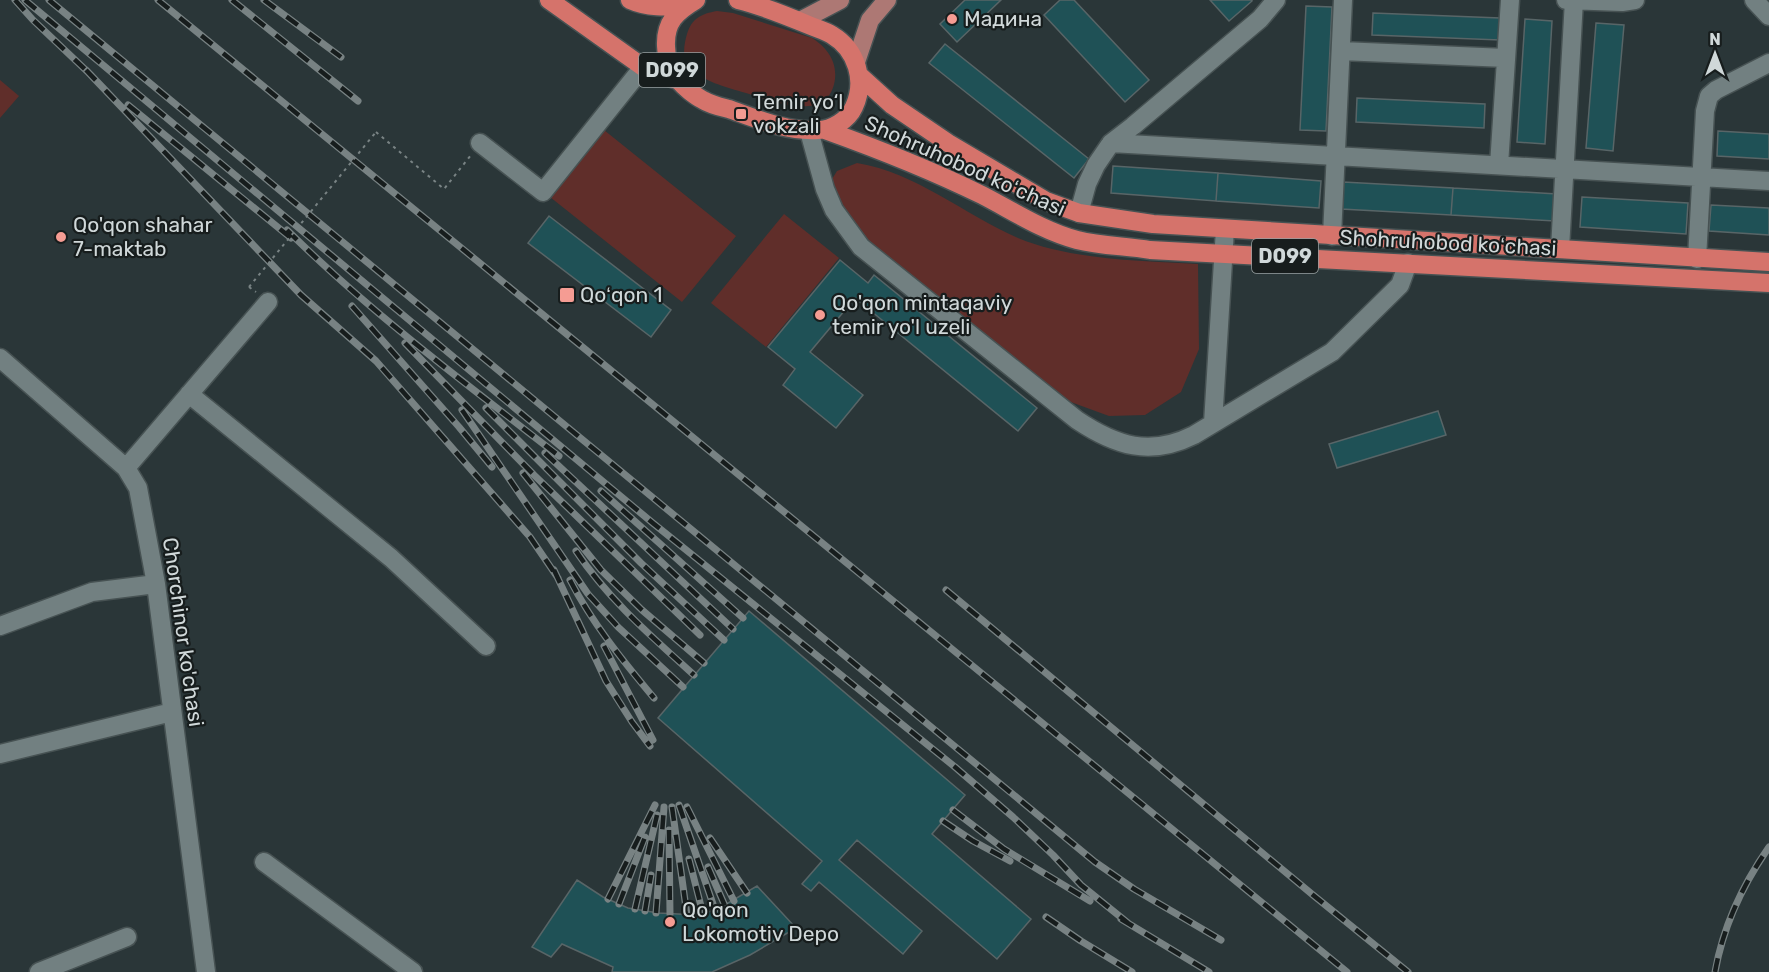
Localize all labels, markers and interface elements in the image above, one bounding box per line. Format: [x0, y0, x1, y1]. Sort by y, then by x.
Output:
place label: Мадина [964, 6, 1042, 31]
marker: Мадина [945, 12, 959, 26]
north arrow [1685, 24, 1745, 84]
text: N [1709, 30, 1721, 49]
road number: D099 [639, 53, 705, 87]
place label: Temir yo‘l vokzali [753, 89, 843, 138]
marker: Temir yo‘l vokzali [734, 107, 748, 121]
street label: Shohruhobod koʻchasi [861, 110, 1069, 221]
place label: Qo'qon shahar 7-maktab [73, 212, 212, 261]
street label: Shohruhobod koʻchasi [1339, 224, 1557, 261]
marker: Qo'qon shahar 7-maktab [54, 230, 68, 244]
road number: D099 [1252, 239, 1318, 273]
place label: Qoʻqon 1 [580, 282, 662, 307]
marker: Qoʻqon 1 [558, 286, 576, 304]
place label: Qo'qon mintaqaviy temir yo'l uzeli [832, 290, 1013, 339]
marker: Qo'qon mintaqaviy temir yo'l uzeli [813, 308, 827, 322]
street label: Chorchinor ko'chasi [158, 536, 209, 728]
place label: Qo'qon Lokomotiv Depo [682, 897, 839, 946]
marker: Qo'qon Lokomotiv Depo [663, 915, 677, 929]

